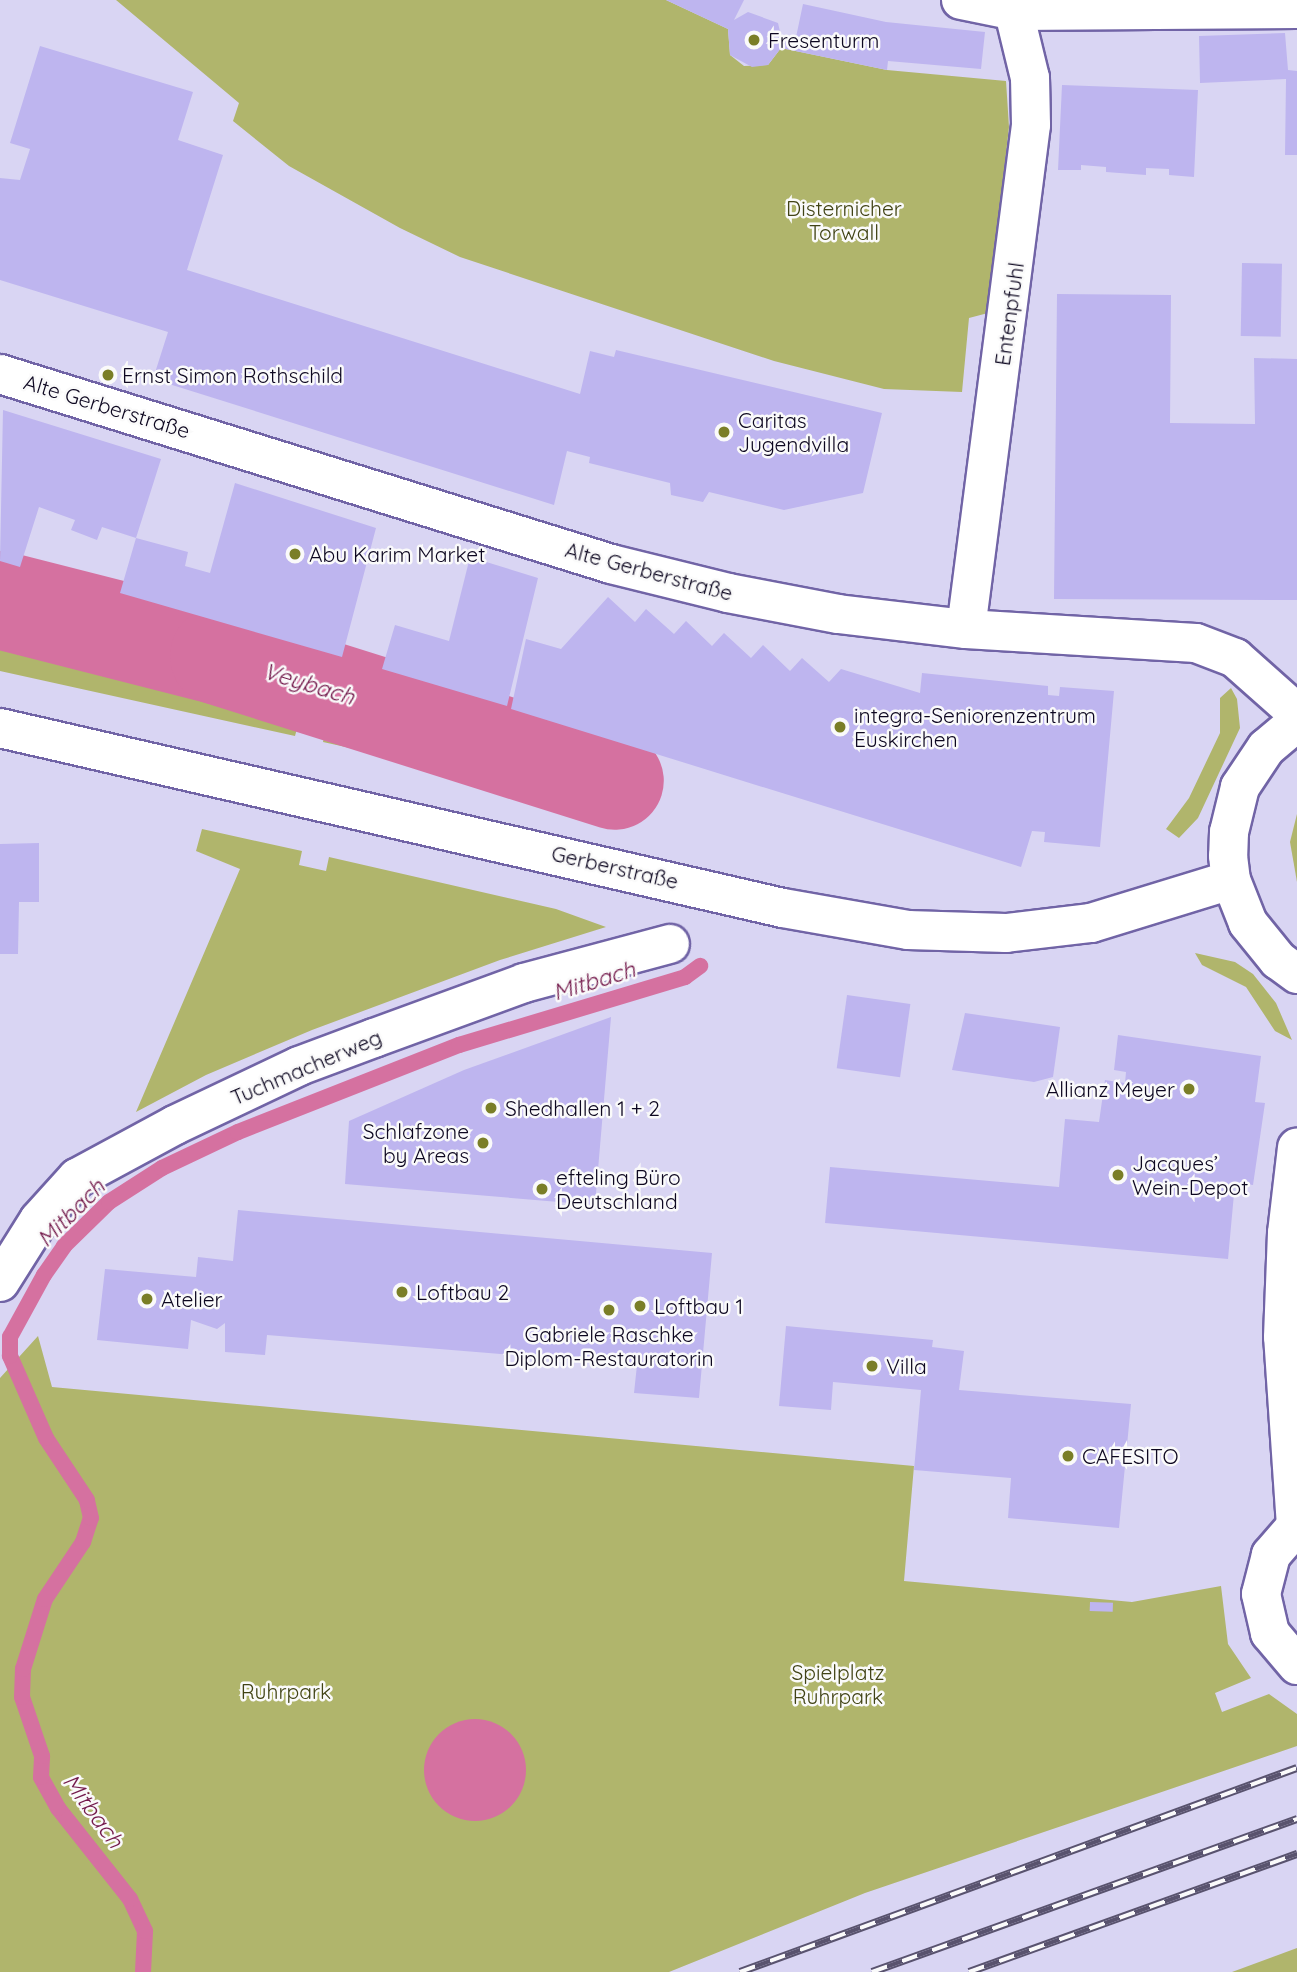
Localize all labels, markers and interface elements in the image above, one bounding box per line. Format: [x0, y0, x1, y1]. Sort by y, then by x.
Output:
place label: Fresenturm [768, 27, 879, 53]
marker: Fresenturm [746, 32, 762, 48]
park label: Disternicher Torwall [786, 195, 902, 245]
street label: Entenpfuhl [989, 261, 1029, 367]
place label: Ernst Simon Rothschild [122, 362, 343, 388]
marker: Ernst Simon Rothschild [100, 367, 116, 383]
street label: Alte Gerberstraße [21, 369, 193, 443]
place label: Caritas Jugendvilla [738, 407, 849, 457]
marker: Caritas Jugendvilla [716, 424, 732, 440]
street label: Alte Gerberstraße [563, 537, 735, 605]
place label: Abu Karim Market [309, 541, 485, 567]
marker: Abu Karim Market [287, 546, 303, 562]
water label: Veybach [260, 657, 358, 711]
place label: integra-Seniorenzentrum Euskirchen [854, 702, 1096, 752]
marker: integra-Seniorenzentrum Euskirchen [832, 719, 848, 735]
street label: Gerberstraße [549, 840, 681, 894]
water label: Mitbach [550, 955, 638, 1007]
street label: Tuchmacherweg [227, 1024, 385, 1110]
place label: Allianz Meyer [1046, 1076, 1175, 1102]
marker: Allianz Meyer [1181, 1081, 1197, 1097]
place label: Shedhallen 1 + 2 [505, 1095, 660, 1121]
marker: Shedhallen 1 + 2 [483, 1100, 499, 1116]
place label: Schlafzone by Areas [363, 1118, 469, 1168]
marker: Schlafzone by Areas [475, 1135, 491, 1151]
place label: Jacques’ Wein-Depot [1132, 1150, 1248, 1200]
place label: efteling Büro Deutschland [556, 1164, 681, 1214]
marker: Jacques’ Wein-Depot [1110, 1167, 1126, 1183]
water label: Mitbach [31, 1173, 111, 1253]
marker: efteling Büro Deutschland [534, 1181, 550, 1197]
place label: Loftbau 2 [416, 1279, 509, 1305]
marker: Loftbau 2 [394, 1284, 410, 1300]
place label: Atelier [161, 1286, 223, 1312]
marker: Atelier [139, 1291, 155, 1307]
place label: Loftbau 1 [654, 1293, 743, 1319]
marker: Loftbau 1 [632, 1298, 648, 1314]
marker: Gabriele Raschke Diplom-Restauratorin [601, 1302, 617, 1318]
place label: Gabriele Raschke Diplom-Restauratorin [504, 1321, 714, 1371]
place label: Villa [886, 1353, 927, 1379]
marker: Villa [864, 1358, 880, 1374]
place label: CAFESITO [1082, 1443, 1179, 1469]
marker: CAFESITO [1060, 1448, 1076, 1464]
park label: Spielplatz Ruhrpark [791, 1659, 885, 1709]
park label: Ruhrpark [241, 1678, 331, 1704]
water label: Mitbach [57, 1769, 129, 1853]

